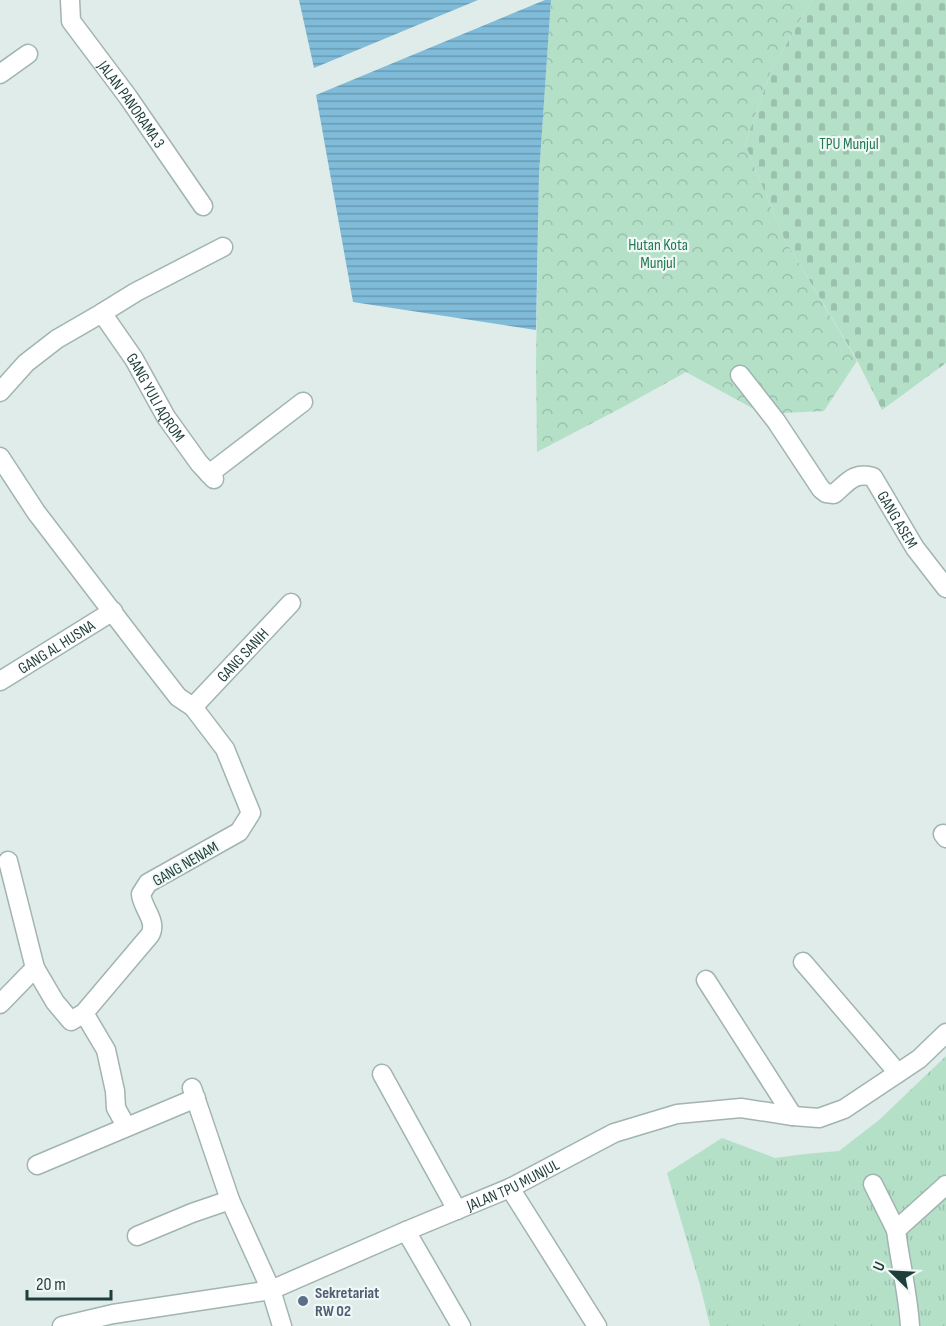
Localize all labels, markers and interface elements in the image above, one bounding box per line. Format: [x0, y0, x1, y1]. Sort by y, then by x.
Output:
street label: JALAN PANORAMA 3 [93, 57, 168, 152]
park label: TPU Munjul [819, 135, 879, 154]
park label: Hutan Kota Munjul [628, 236, 688, 273]
street label: GANG YULI AQROM [122, 350, 188, 446]
street label: GANG ASEM [872, 488, 921, 552]
street label: GANG AL HUSNA [15, 616, 99, 678]
street label: GANG SANIH [214, 625, 273, 686]
street label: GANG NENAM [149, 838, 222, 891]
street label: JALAN TPU MUNJUL [463, 1156, 563, 1216]
north arrow [862, 1242, 922, 1302]
text: U [869, 1259, 890, 1274]
scale bar [27, 1263, 111, 1301]
text: 20 m [36, 1274, 66, 1295]
place label: Sekretariat RW 02 [315, 1284, 379, 1321]
marker: Sekretariat RW 02 [296, 1294, 310, 1308]

